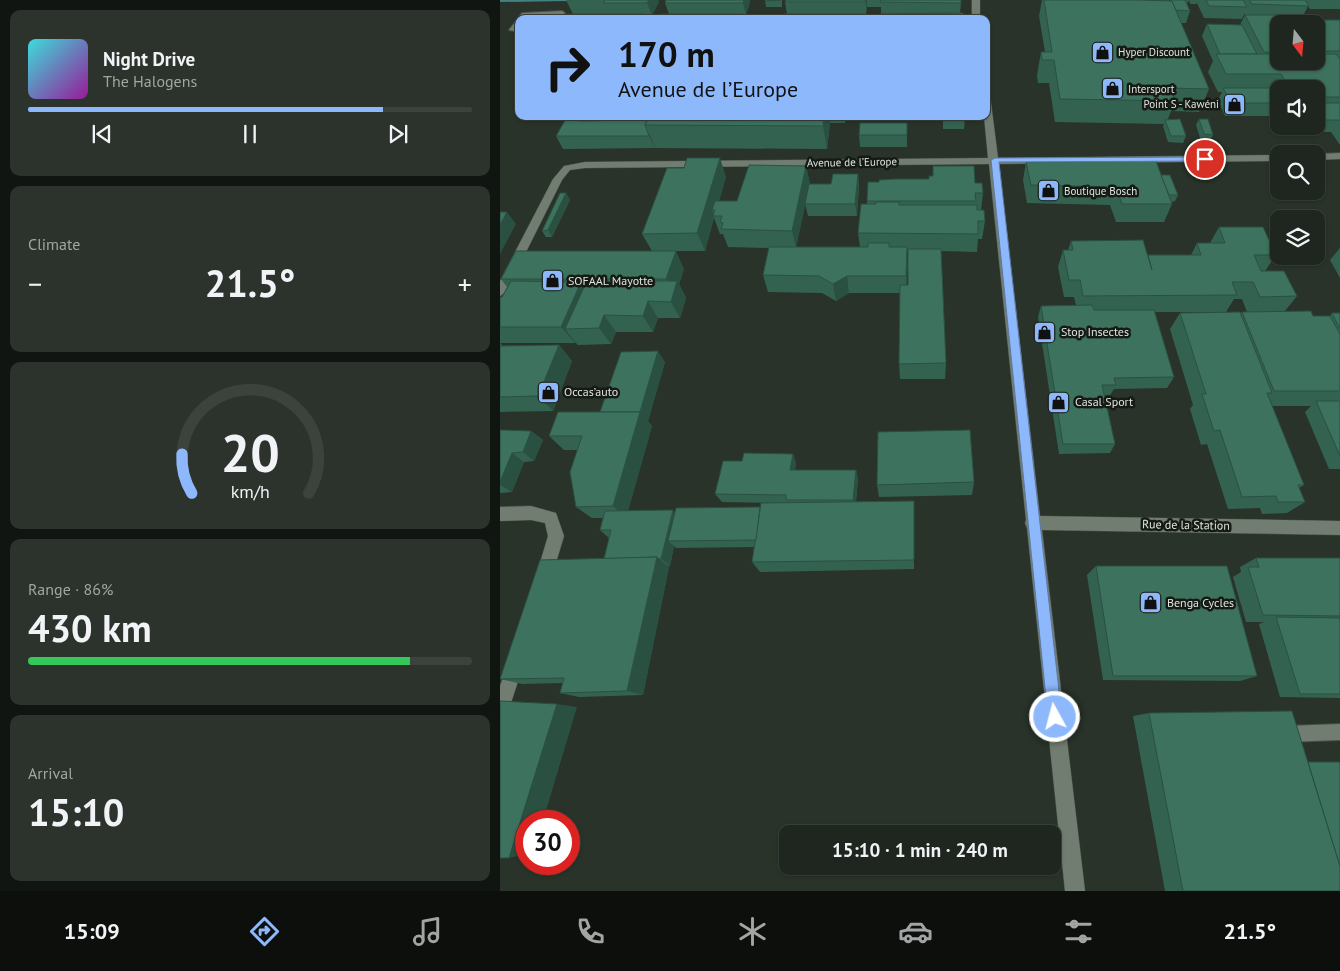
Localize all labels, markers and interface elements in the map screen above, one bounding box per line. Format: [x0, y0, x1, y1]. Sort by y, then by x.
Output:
north arrow [1270, 15, 1325, 70]
map controls [1270, 15, 1325, 265]
text: 170 m [618, 31, 715, 77]
icon: right [535, 35, 600, 100]
shop icon: Hyper Discount [1090, 40, 1114, 64]
place label: Hyper Discount [1118, 45, 1190, 59]
text: Night Drive [103, 47, 195, 71]
text: The Halogens [103, 71, 197, 91]
text: Avenue de l’Europe [618, 75, 798, 103]
shop icon: Intersport [1100, 77, 1124, 101]
button: sound [1270, 80, 1325, 135]
place label: Intersport [1128, 82, 1175, 96]
shop icon: Point S - Kawéni [1223, 92, 1247, 116]
place label: Point S - Kawéni [1143, 97, 1219, 111]
icon: previous [88, 120, 116, 148]
icon: pause [236, 120, 264, 148]
icon: next [384, 120, 412, 148]
pin [1184, 138, 1226, 180]
icon: arrive [1191, 145, 1219, 173]
button: search [1270, 145, 1325, 200]
street label: Avenue de l’Europe [807, 154, 898, 170]
shop icon: Boutique Bosch [1036, 179, 1060, 203]
place label: Boutique Bosch [1064, 184, 1137, 198]
button: layers [1270, 210, 1325, 265]
text: Climate [28, 234, 80, 254]
text: 21.5° [205, 258, 295, 307]
text: − [28, 265, 42, 302]
text: + [458, 265, 472, 302]
shop icon: SOFAAL Mayotte [540, 269, 564, 293]
place label: SOFAAL Mayotte [568, 273, 653, 288]
shop icon: Stop Insectes [1033, 320, 1057, 344]
place label: Stop Insectes [1061, 324, 1129, 339]
shop icon: Occas’auto [536, 380, 560, 404]
place label: Occas’auto [564, 384, 618, 399]
shop icon: Casal Sport [1047, 390, 1071, 414]
place label: Casal Sport [1075, 394, 1133, 409]
text: 20 [221, 419, 279, 486]
text: km/h [230, 480, 270, 503]
street label: Rue de la Station [1142, 516, 1230, 533]
text: Range · 86% [28, 579, 113, 599]
shop icon: Benga Cycles [1139, 591, 1163, 615]
place label: Benga Cycles [1167, 595, 1234, 610]
text: 430 km [28, 603, 152, 652]
position arrow [1028, 690, 1080, 742]
text: Arrival [28, 763, 73, 783]
text: 15:10 [28, 787, 124, 836]
speed limit sign: 30 [515, 810, 580, 875]
text: 15:10 · 1 min · 240 m [832, 838, 1008, 862]
icon: directions [247, 914, 282, 949]
icon: music [410, 914, 445, 949]
icon: phone [573, 914, 608, 949]
icon: climate [735, 914, 770, 949]
icon: car [898, 914, 933, 949]
icon: filters [1061, 914, 1096, 949]
text: 15:09 [64, 917, 120, 945]
text: 21.5° [1224, 917, 1276, 945]

